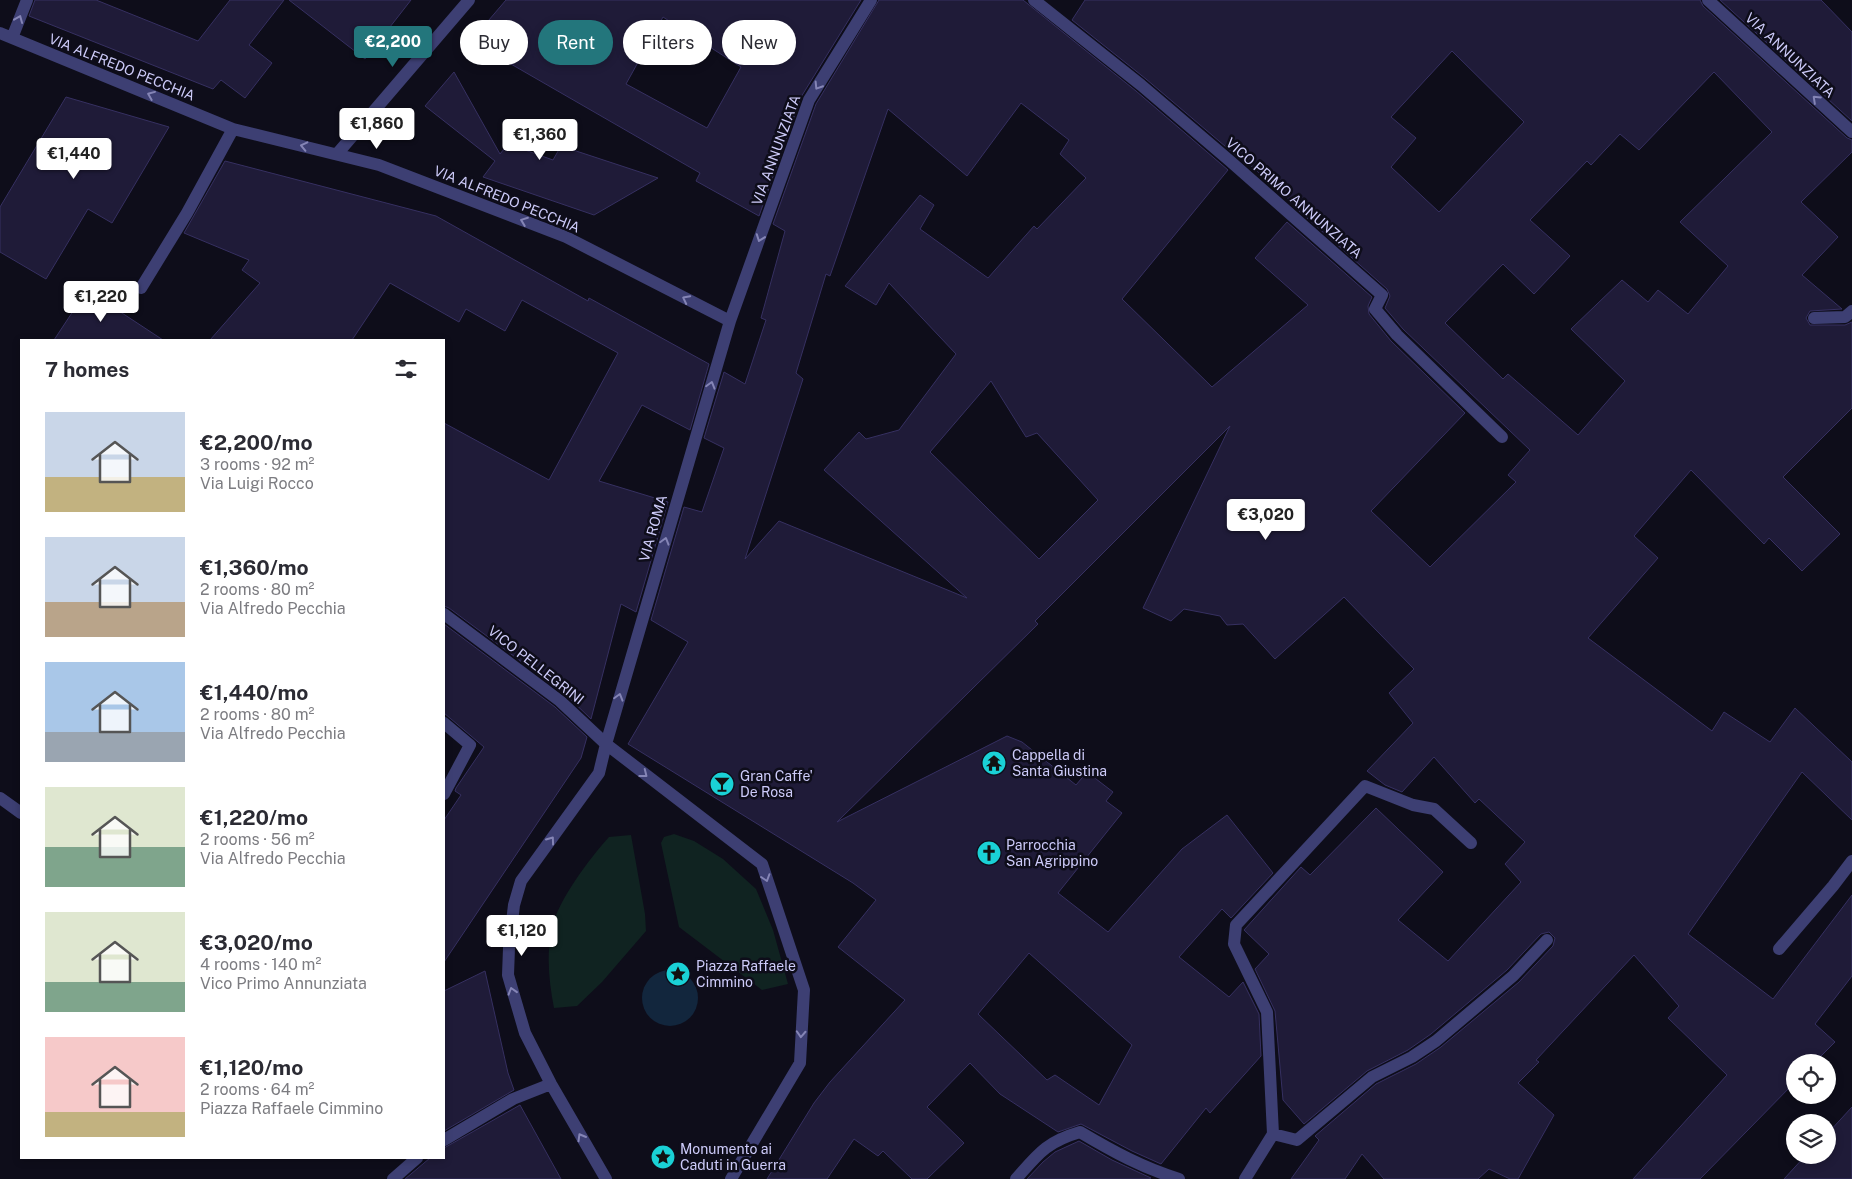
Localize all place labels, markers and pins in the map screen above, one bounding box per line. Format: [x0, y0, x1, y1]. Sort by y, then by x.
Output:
pin: €2,200 [352, 26, 434, 68]
pin: €1,860 [336, 108, 418, 150]
pin: €1,360 [499, 119, 581, 161]
pin: €1,440 [33, 138, 115, 180]
pin: €1,220 [60, 280, 142, 323]
pin: €3,020 [1225, 498, 1307, 541]
place label: Cappella di Santa Giustina [1012, 747, 1107, 779]
temple icon: Cappella di Santa Giustina [981, 750, 1007, 776]
place label: Gran Caffe' De Rosa [740, 768, 813, 800]
bar icon: Gran Caffe' De Rosa [709, 771, 735, 797]
place label: Parrocchia San Agrippino [1006, 837, 1098, 869]
church icon: Parrocchia San Agrippino [976, 840, 1002, 866]
pin: €1,120 [481, 914, 563, 957]
place label: Piazza Raffaele Cimmino [696, 958, 796, 990]
place icon: Piazza Raffaele Cimmino [665, 961, 691, 987]
place label: Monumento ai Caduti in Guerra [680, 1141, 786, 1173]
place icon: Monumento ai Caduti in Guerra [650, 1144, 676, 1170]

